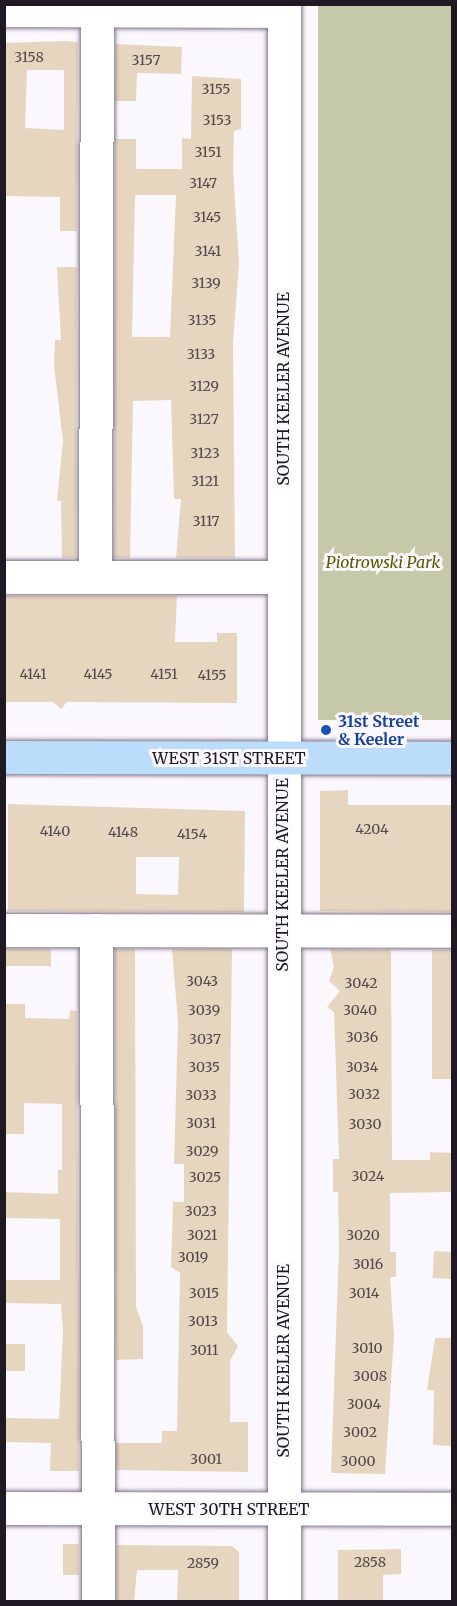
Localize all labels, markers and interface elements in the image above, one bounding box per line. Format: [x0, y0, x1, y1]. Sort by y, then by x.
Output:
house number: 3158 [14, 49, 44, 65]
house number: 3157 [132, 52, 160, 68]
house number: 3155 [202, 81, 230, 97]
house number: 3153 [203, 112, 231, 128]
house number: 3151 [194, 144, 222, 160]
house number: 3147 [189, 175, 217, 191]
house number: 3145 [193, 209, 221, 225]
house number: 3141 [195, 243, 221, 259]
house number: 3139 [191, 275, 221, 291]
street label: SOUTH KEELER AVENUE [273, 292, 293, 486]
house number: 3135 [188, 312, 216, 328]
house number: 3133 [187, 346, 215, 362]
house number: 3129 [189, 378, 219, 394]
house number: 3127 [189, 411, 219, 427]
house number: 3123 [190, 445, 220, 461]
house number: 3121 [191, 473, 219, 489]
house number: 3117 [193, 513, 219, 529]
park label: Piotrowski Park [326, 552, 440, 572]
house number: 4141 [19, 666, 47, 682]
house number: 4145 [84, 666, 112, 682]
house number: 4151 [150, 666, 178, 682]
house number: 4155 [197, 667, 227, 683]
place label: 31st Street & Keeler [338, 711, 419, 749]
marker: 31st Street & Keeler [319, 723, 333, 737]
street label: WEST 31ST STREET [152, 748, 306, 768]
street label: SOUTH KEELER AVENUE [272, 778, 292, 972]
house number: 4204 [355, 821, 389, 837]
house number: 4140 [40, 823, 70, 839]
house number: 4148 [108, 824, 138, 840]
house number: 4154 [177, 826, 207, 842]
house number: 3043 [186, 973, 218, 989]
house number: 3042 [345, 975, 377, 991]
house number: 3039 [188, 1002, 220, 1018]
house number: 3040 [343, 1002, 377, 1018]
house number: 3036 [346, 1029, 378, 1045]
house number: 3037 [189, 1031, 221, 1047]
house number: 3035 [188, 1059, 220, 1075]
house number: 3034 [346, 1059, 378, 1075]
house number: 3032 [348, 1086, 380, 1102]
house number: 3033 [185, 1087, 217, 1103]
house number: 3031 [186, 1115, 216, 1131]
house number: 3030 [348, 1116, 382, 1132]
house number: 3029 [186, 1143, 218, 1159]
house number: 3024 [352, 1168, 384, 1184]
house number: 3025 [189, 1169, 221, 1185]
house number: 3023 [185, 1203, 217, 1219]
house number: 3021 [187, 1227, 217, 1243]
house number: 3020 [346, 1227, 380, 1243]
house number: 3019 [178, 1249, 208, 1265]
house number: 3016 [353, 1256, 383, 1272]
street label: SOUTH KEELER AVENUE [273, 1264, 293, 1458]
house number: 3015 [189, 1285, 219, 1301]
house number: 3014 [349, 1285, 379, 1301]
house number: 3013 [188, 1313, 218, 1329]
house number: 3010 [351, 1340, 383, 1356]
house number: 3011 [190, 1342, 218, 1358]
house number: 3008 [353, 1368, 387, 1384]
house number: 3004 [347, 1396, 381, 1412]
house number: 3002 [343, 1424, 377, 1440]
house number: 3001 [190, 1451, 222, 1467]
house number: 3000 [340, 1453, 376, 1469]
street label: WEST 30TH STREET [149, 1499, 309, 1519]
house number: 2858 [354, 1554, 386, 1570]
house number: 2859 [187, 1555, 219, 1571]

